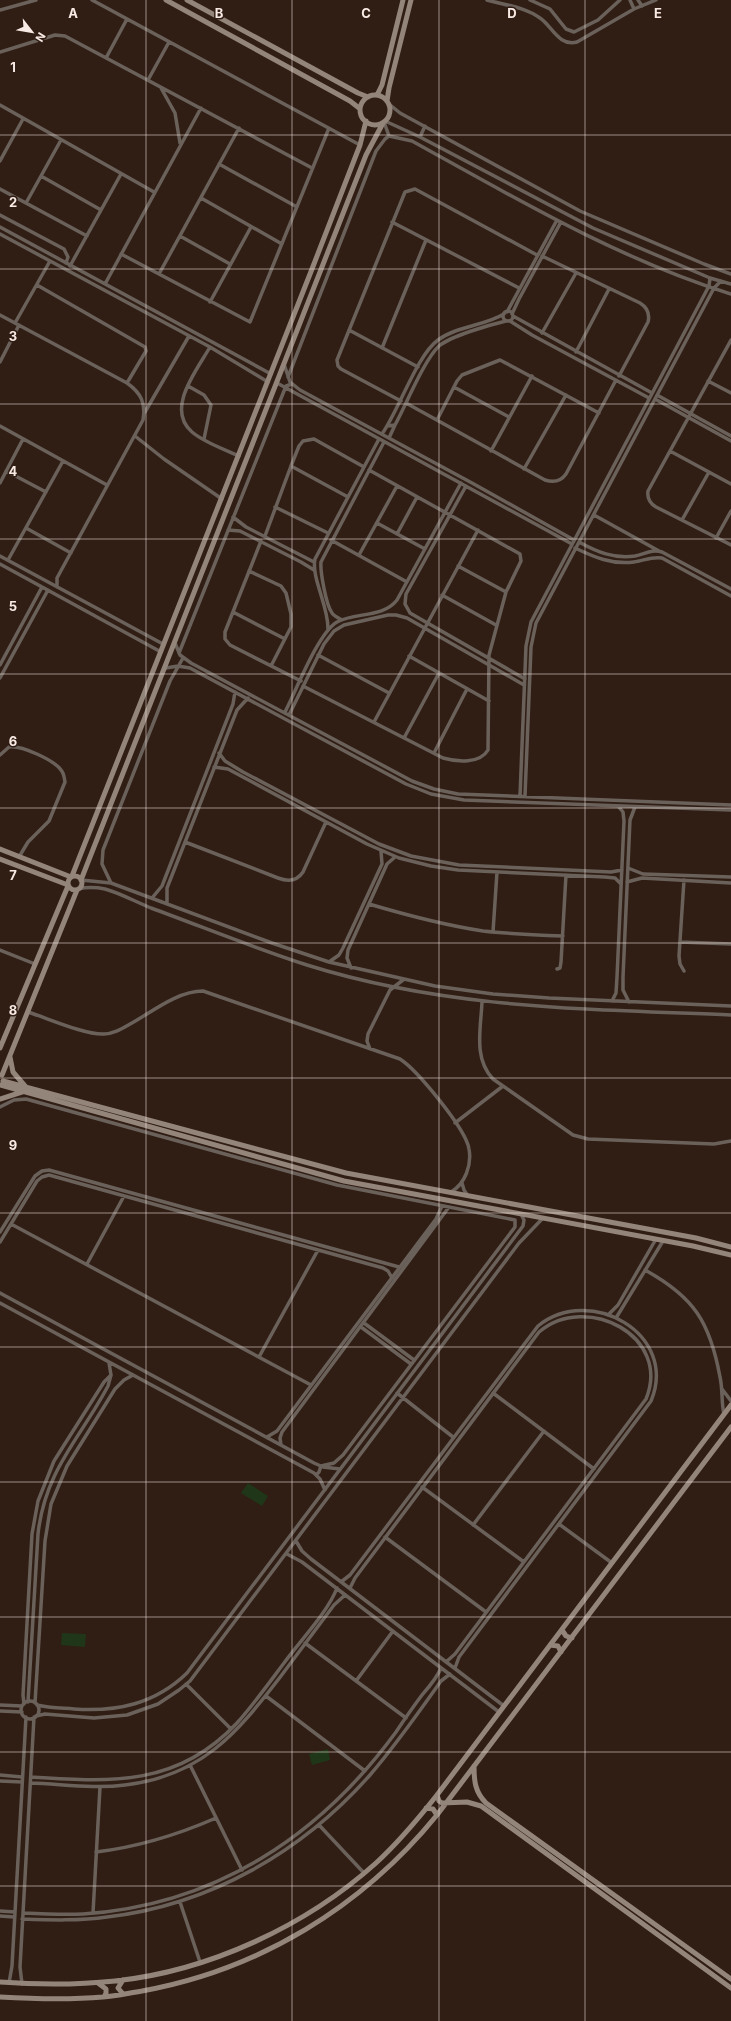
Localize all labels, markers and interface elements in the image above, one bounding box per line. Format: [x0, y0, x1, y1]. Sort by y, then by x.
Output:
text: A [68, 5, 78, 21]
text: B [215, 5, 224, 21]
text: C [361, 5, 371, 21]
text: D [507, 5, 517, 21]
text: E [654, 5, 662, 21]
north arrow [12, 12, 52, 52]
text: N [32, 30, 49, 44]
text: 1 [10, 59, 16, 75]
text: 2 [9, 194, 17, 210]
text: 3 [9, 328, 17, 344]
text: 4 [9, 463, 18, 479]
text: 5 [9, 598, 17, 614]
text: 6 [9, 733, 17, 749]
text: 7 [9, 867, 17, 883]
text: 8 [9, 1002, 17, 1018]
text: 9 [9, 1137, 17, 1153]

